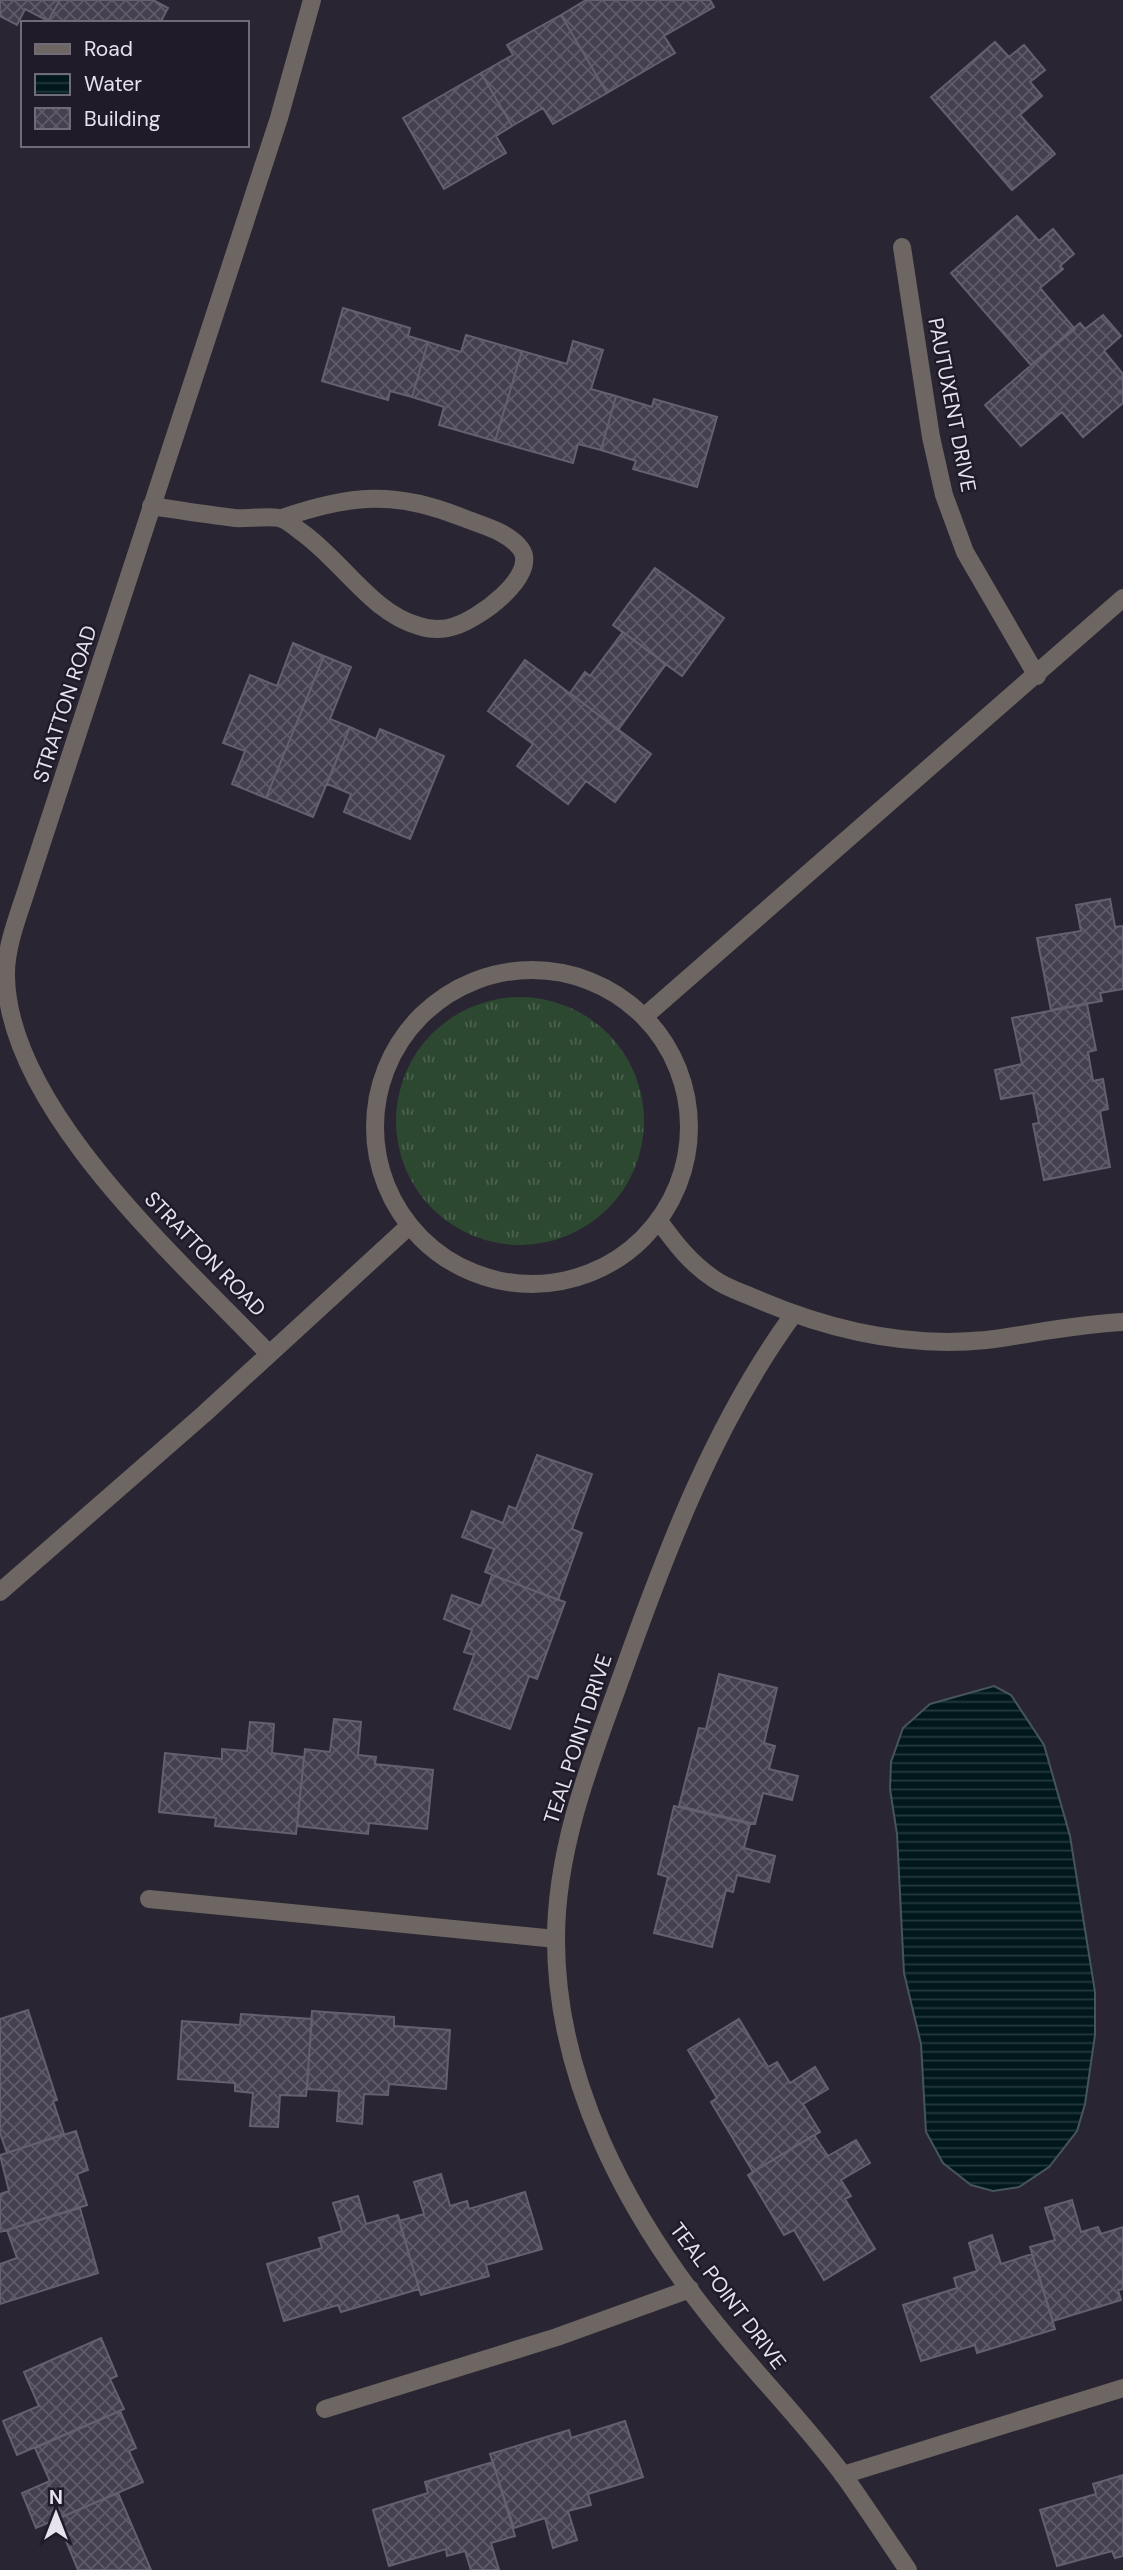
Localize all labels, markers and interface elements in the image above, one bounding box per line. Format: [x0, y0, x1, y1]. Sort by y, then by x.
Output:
legend [21, 21, 248, 147]
text: Road [84, 35, 133, 63]
text: Water [84, 70, 142, 98]
text: Building [84, 105, 161, 133]
street label: PAUTUXENT DRIVE [921, 315, 983, 495]
street label: STRATTON ROAD [26, 622, 104, 786]
street label: STRATTON ROAD [138, 1185, 272, 1323]
street label: TEAL POINT DRIVE [537, 1650, 619, 1828]
street label: TEAL POINT DRIVE [663, 2217, 793, 2375]
north arrow [21, 2479, 91, 2549]
text: N [49, 2485, 63, 2510]

